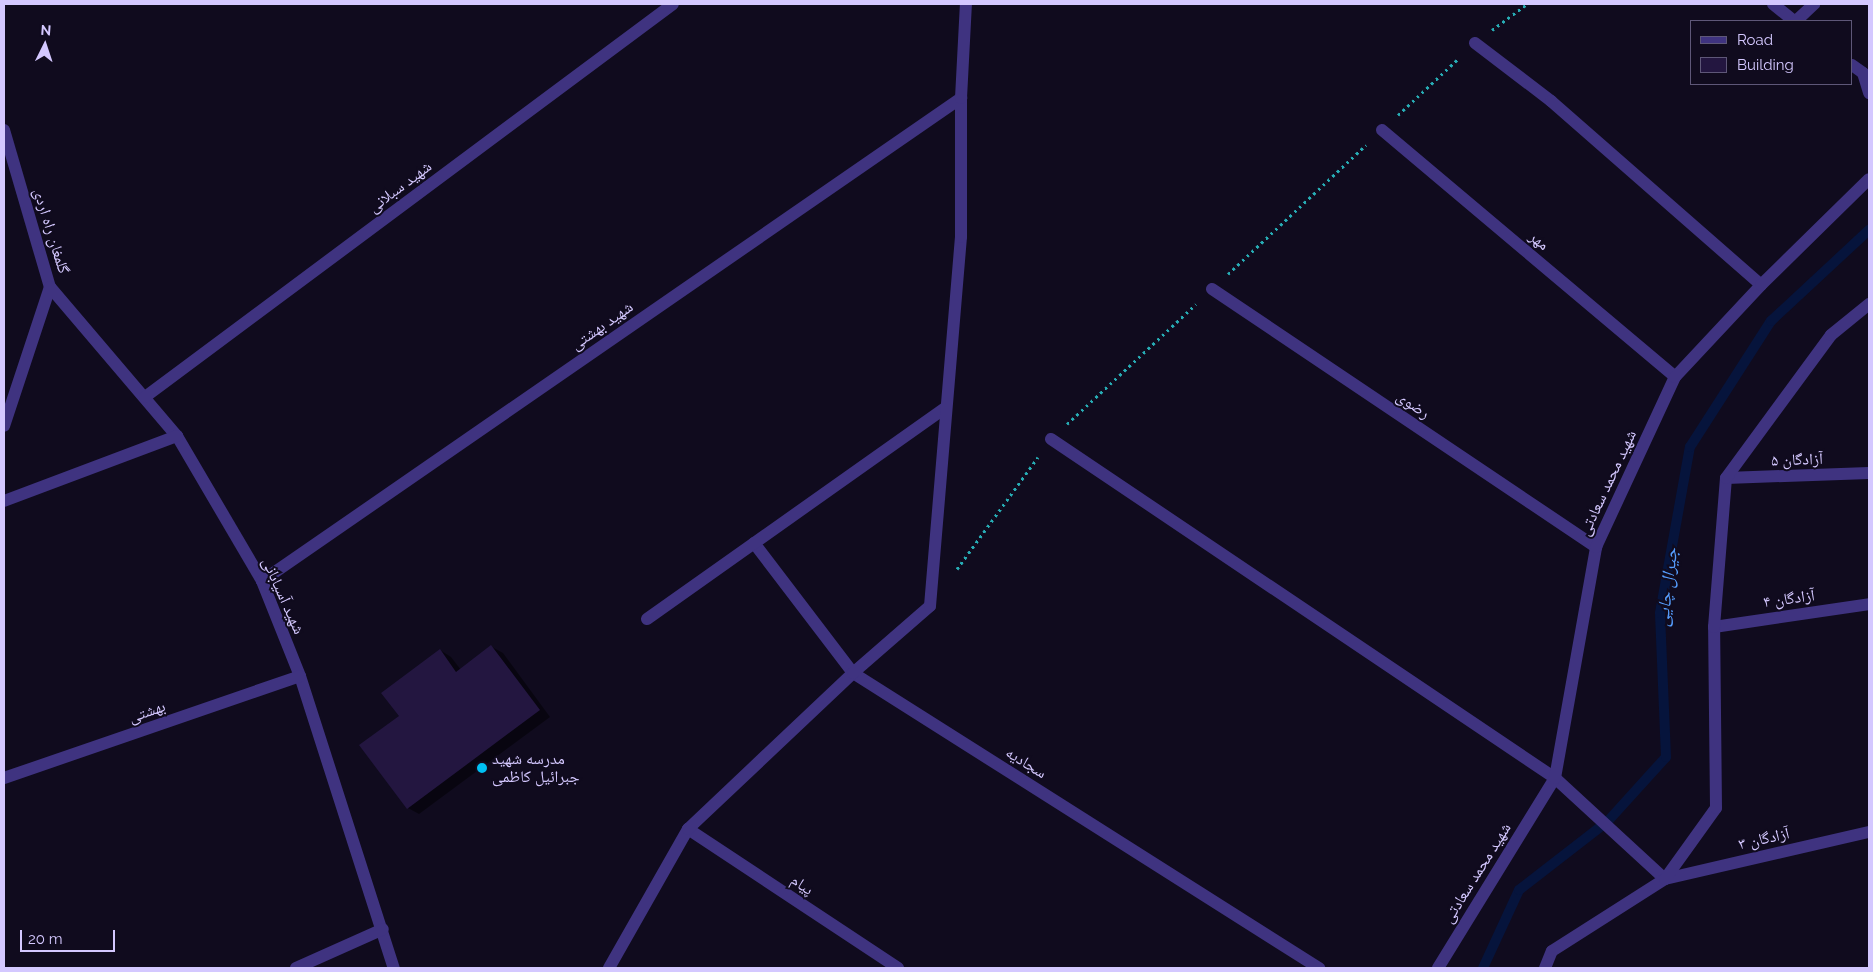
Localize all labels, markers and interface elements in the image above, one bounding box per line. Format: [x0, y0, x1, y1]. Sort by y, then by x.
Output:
north arrow [20, 20, 70, 70]
legend [1690, 20, 1853, 85]
text: N [40, 22, 52, 38]
text: Road [1737, 31, 1773, 49]
text: Building [1737, 56, 1794, 74]
street label: شهید سبلانی [365, 157, 435, 217]
street label: گلمغان راه اردی [29, 186, 73, 276]
street label: مهر [1525, 227, 1553, 255]
street label: شهید بهشتی [567, 298, 637, 354]
street label: رضوی [1393, 387, 1433, 423]
street label: شهید محمد سعادتی [1575, 427, 1641, 539]
street label: آزادگان ۵ [1771, 450, 1823, 470]
water label: جیرال چایی [1651, 546, 1683, 628]
street label: شهید آسیابانی [258, 555, 308, 637]
street label: آزادگان ۴ [1762, 586, 1816, 612]
street label: بهشتی [126, 697, 168, 727]
street label: سجادیه [1002, 743, 1050, 783]
place label: مدرسه شهید جبرائیل کاظمی [492, 749, 580, 787]
marker: مدرسه شهید جبرائیل کاظمی [476, 762, 488, 774]
street label: شهید محمد سعادتی [1439, 819, 1515, 927]
street label: آزادگان ۳ [1737, 824, 1791, 854]
street label: پیام [787, 871, 817, 899]
scale bar [22, 920, 118, 952]
text: 20 m [28, 930, 63, 948]

